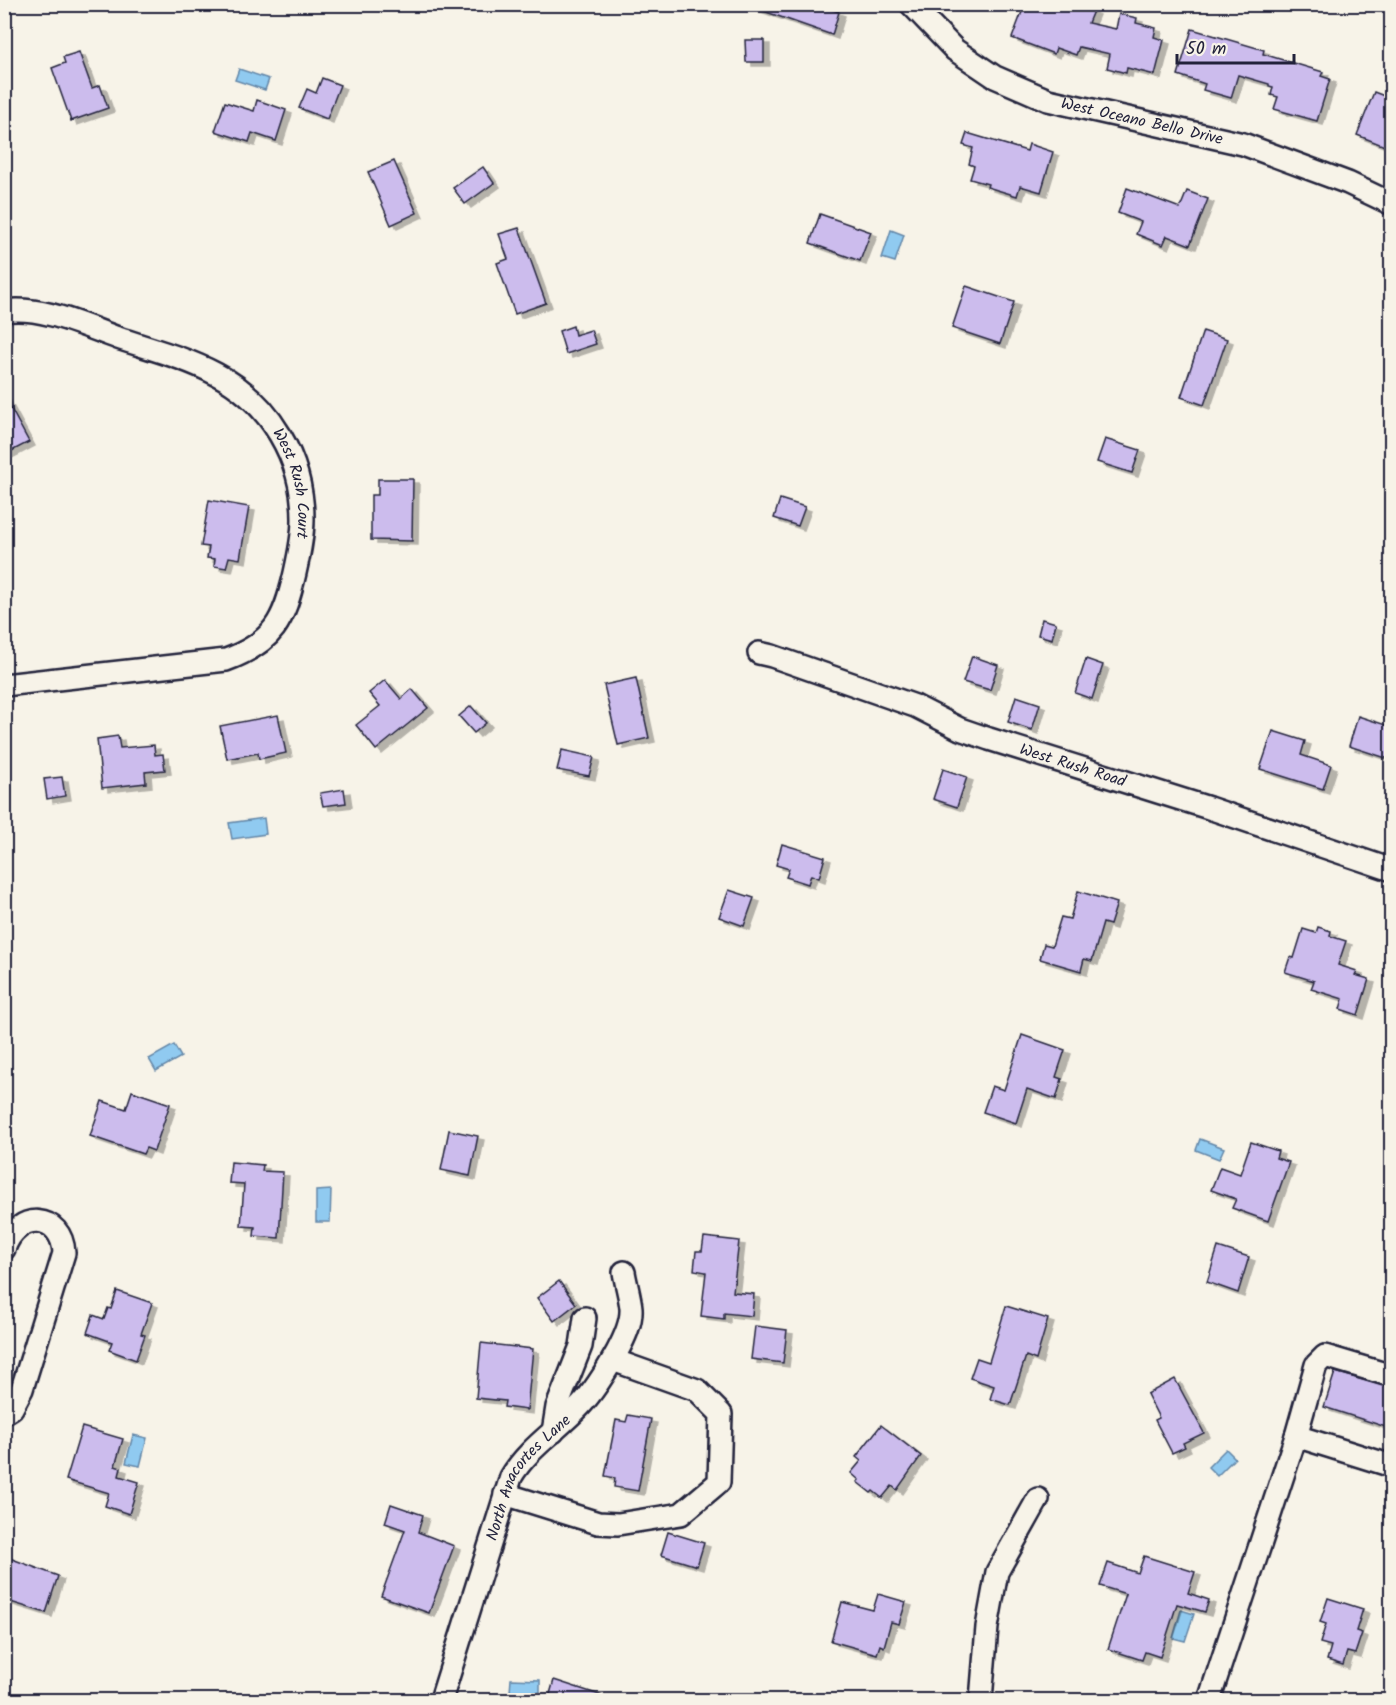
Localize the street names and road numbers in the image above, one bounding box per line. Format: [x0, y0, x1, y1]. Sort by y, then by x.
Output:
street label: West Oceano Bello Drive [1059, 91, 1225, 152]
street label: West Rush Court [266, 423, 316, 541]
street label: West Rush Road [1017, 737, 1130, 794]
street label: North Anacortes Lane [479, 1409, 577, 1544]

